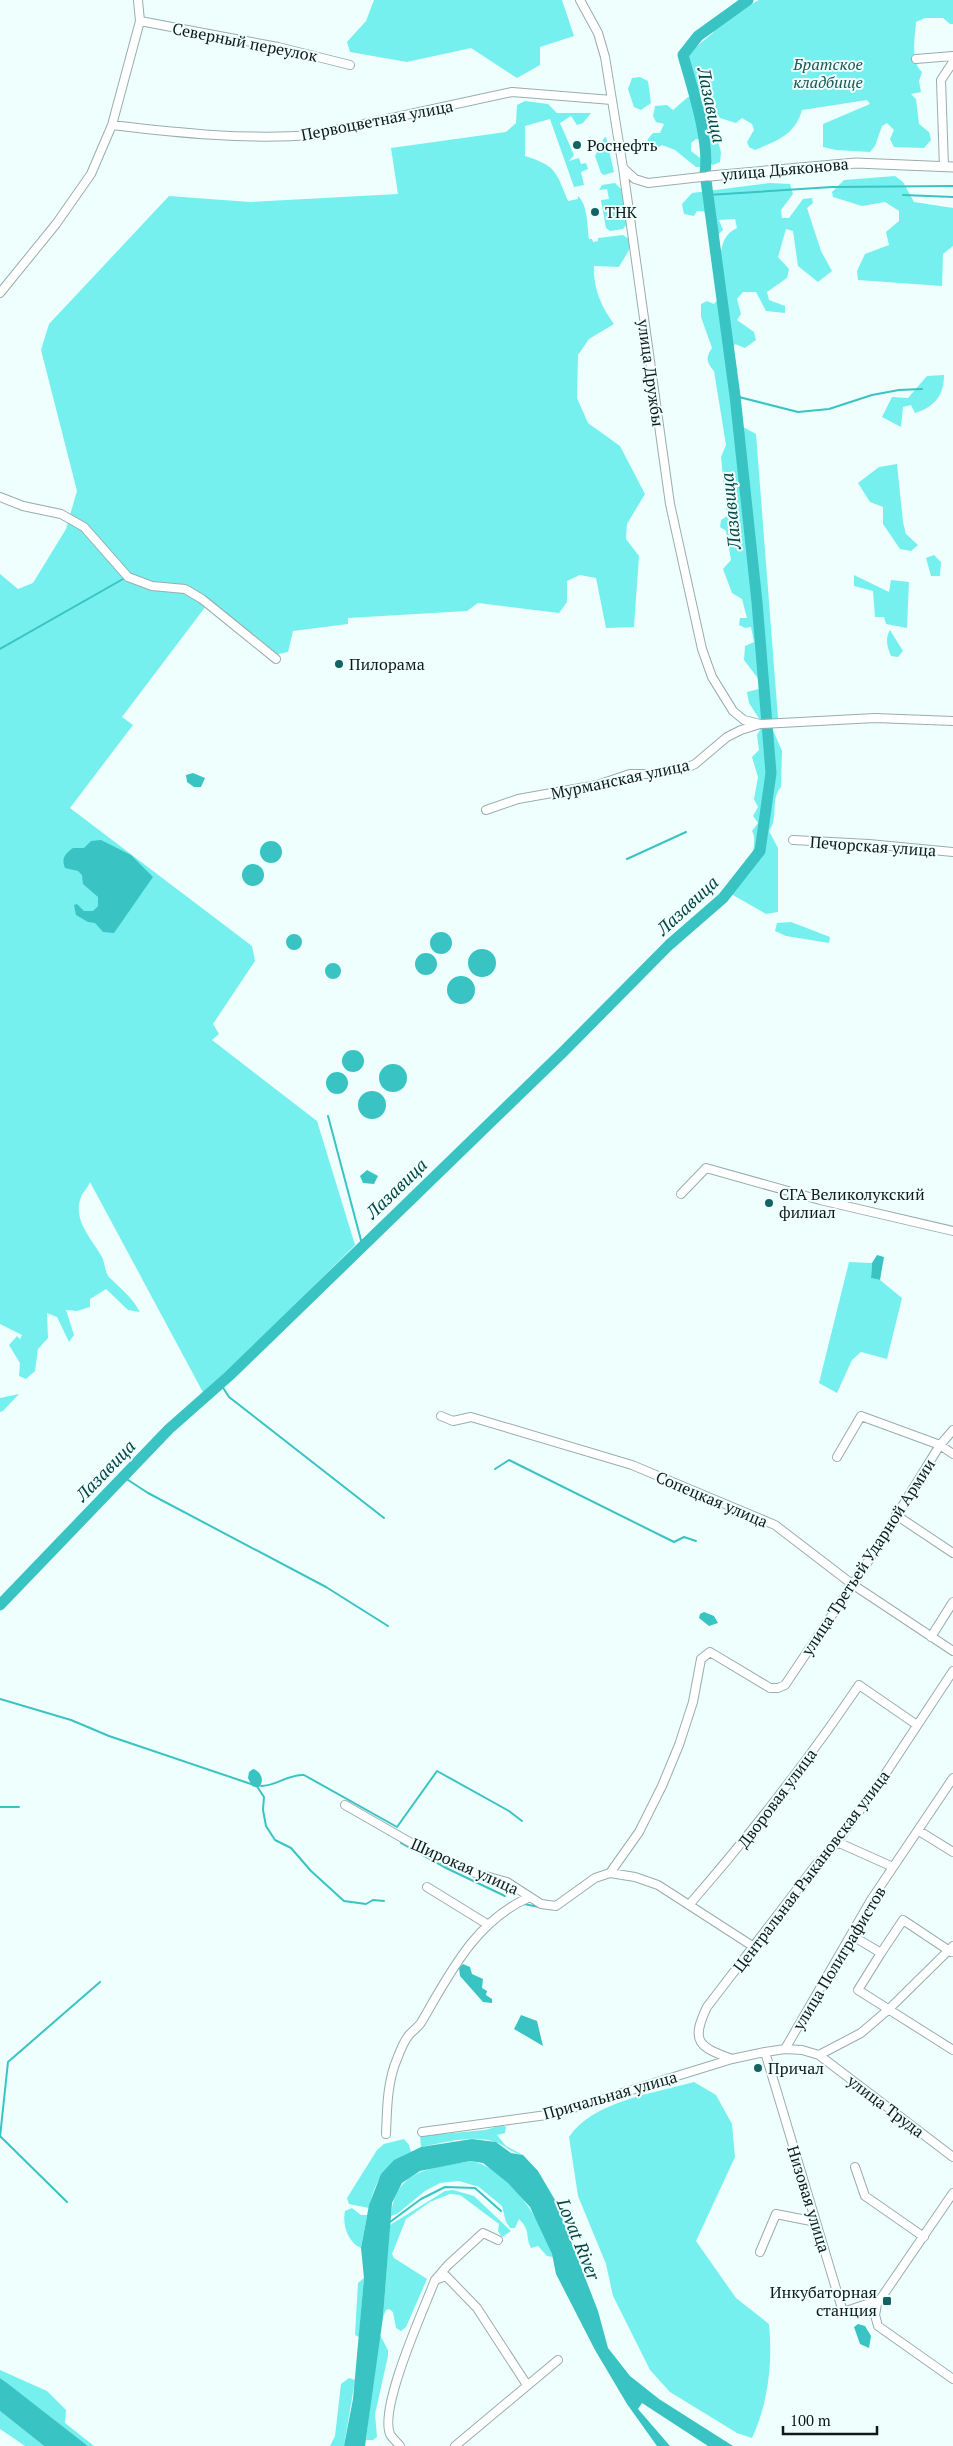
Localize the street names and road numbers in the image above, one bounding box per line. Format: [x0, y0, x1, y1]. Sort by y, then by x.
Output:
street label: Северный переулок [171, 17, 320, 67]
street label: Первоцветная улица [299, 94, 455, 146]
street label: улица Дьяконова [719, 152, 850, 186]
street label: улица Дружбы [632, 317, 669, 428]
street label: Мурманская улица [549, 754, 691, 804]
street label: Печорская улица [809, 831, 937, 861]
street label: улица Третьей Ударной Армии [795, 1454, 940, 1660]
street label: Сопецкая улица [653, 1466, 771, 1532]
street label: Дворовая улица [732, 1744, 822, 1852]
street label: Центральная Рыкановская улица [728, 1765, 894, 1977]
street label: Широкая улица [408, 1832, 522, 1900]
street label: улица Полиграфистов [787, 1882, 891, 2035]
street label: Причальная улица [540, 2065, 680, 2125]
street label: улица Труда [842, 2069, 929, 2142]
street label: Низовая улица [782, 2143, 836, 2255]

